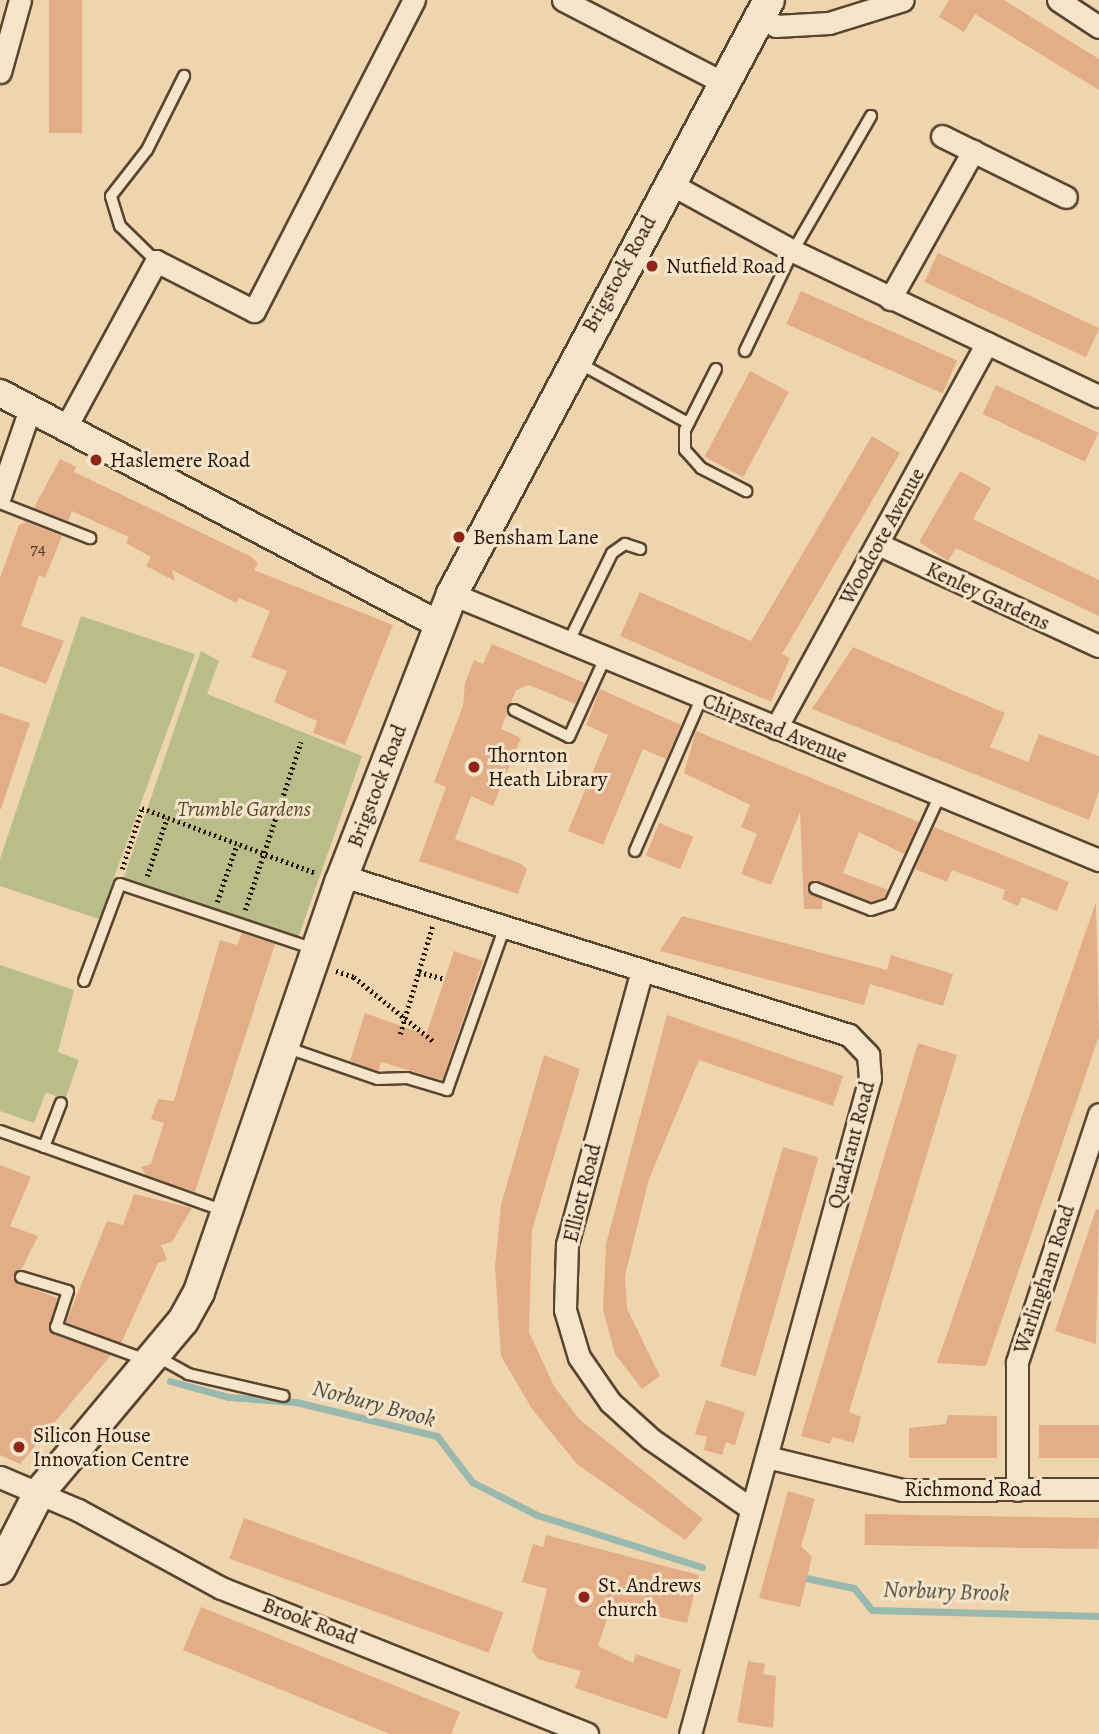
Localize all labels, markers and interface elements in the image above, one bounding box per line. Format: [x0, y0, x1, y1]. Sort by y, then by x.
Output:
street label: Brigstock Road [577, 211, 661, 337]
place label: Nutfield Road [666, 253, 785, 279]
marker: Nutfield Road [644, 258, 660, 274]
place label: Haslemere Road [110, 447, 250, 473]
marker: Haslemere Road [88, 452, 104, 468]
street label: Woodcote Avenue [834, 463, 930, 609]
place label: Bensham Lane [473, 524, 599, 550]
marker: Bensham Lane [451, 529, 467, 545]
house number: 74 [30, 537, 46, 559]
street label: Kenley Gardens [922, 556, 1054, 636]
street label: Chipstead Avenue [699, 687, 851, 769]
street label: Brigstock Road [342, 721, 412, 851]
place label: Thornton Heath Library [488, 742, 607, 792]
marker: Thornton Heath Library [466, 759, 482, 775]
park label: Trumble Gardens [177, 796, 311, 822]
street label: Quadrant Road [822, 1078, 880, 1212]
street label: Elliott Road [558, 1141, 606, 1245]
street label: Warlingham Road [1008, 1201, 1080, 1357]
water label: Norbury Brook [310, 1374, 438, 1434]
place label: Silicon House Innovation Centre [33, 1422, 189, 1472]
marker: Silicon House Innovation Centre [11, 1439, 27, 1455]
street label: Richmond Road [904, 1476, 1042, 1502]
place label: St. Andrews church [598, 1572, 702, 1622]
water label: Norbury Brook [882, 1576, 1010, 1608]
marker: St. Andrews church [576, 1589, 592, 1605]
street label: Brook Road [259, 1592, 361, 1650]

